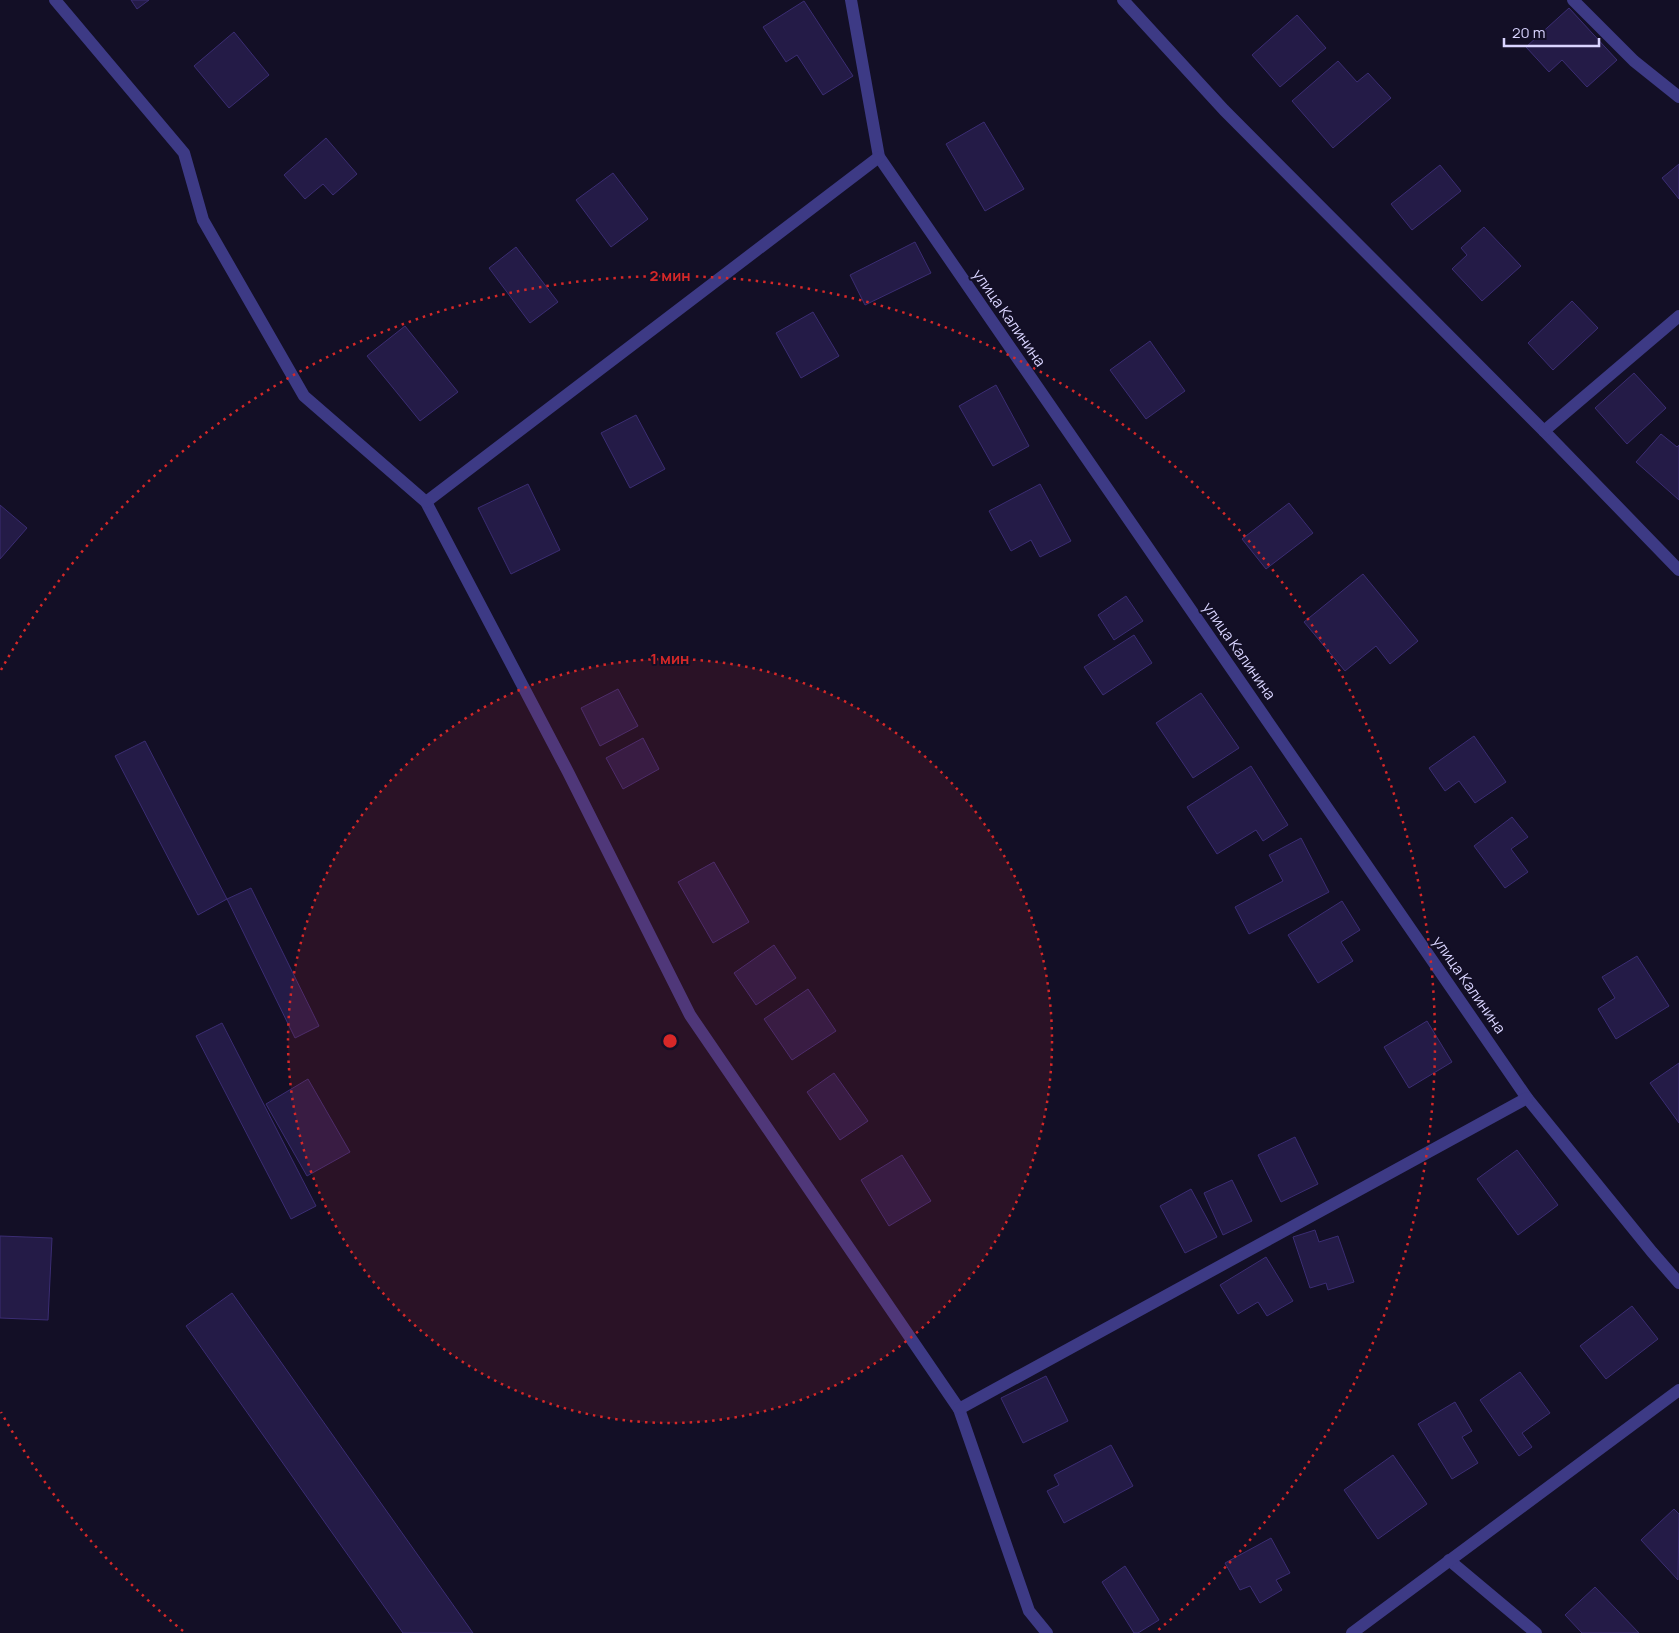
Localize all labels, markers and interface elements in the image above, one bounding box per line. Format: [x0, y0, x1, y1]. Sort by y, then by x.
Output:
scale bar [1504, 15, 1599, 47]
text: 20 m [1512, 22, 1545, 43]
text: 2 мин [649, 265, 691, 286]
street label: улица Калинина [968, 265, 1051, 371]
street label: улица Калинина [1198, 598, 1281, 704]
text: 1 мин [651, 648, 689, 669]
street label: улица Калинина [1428, 932, 1511, 1038]
centre of rings [661, 1032, 679, 1050]

